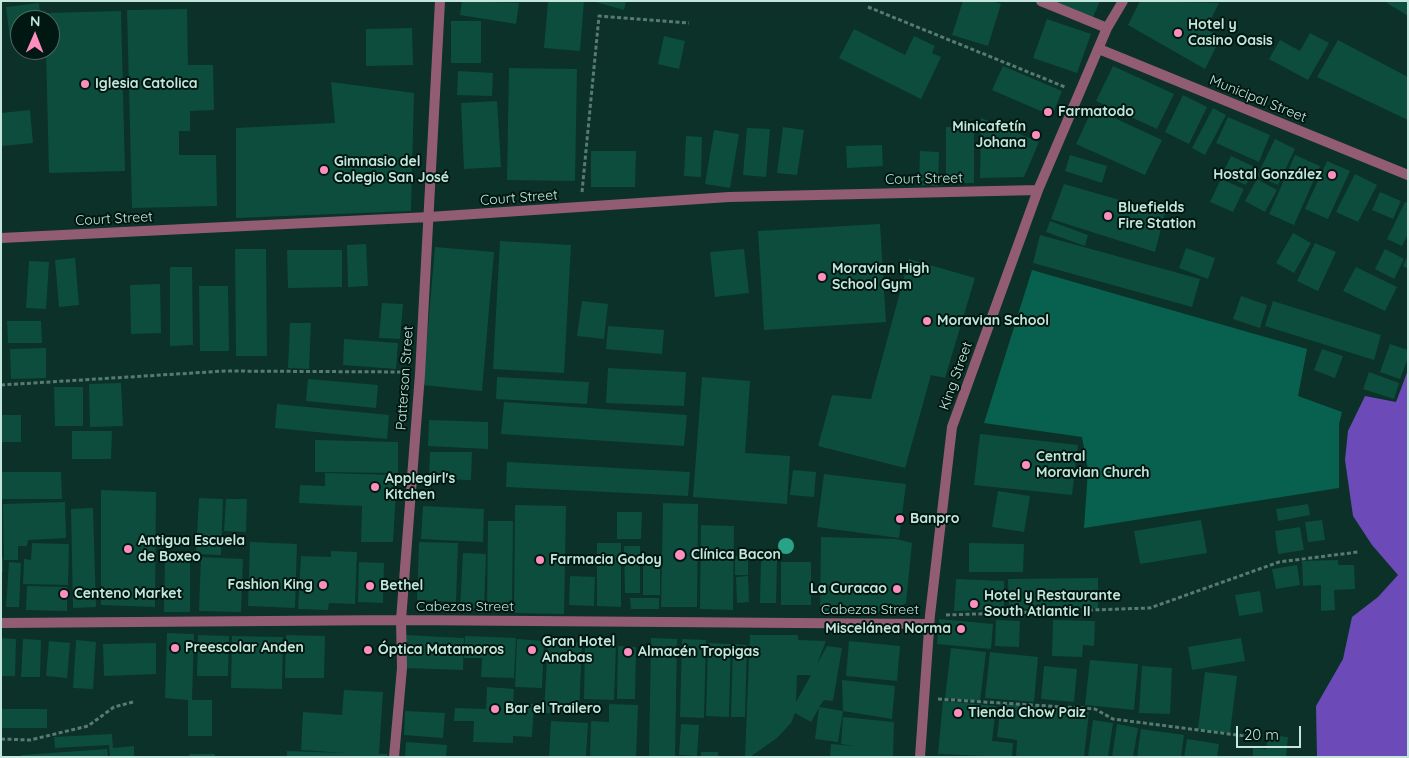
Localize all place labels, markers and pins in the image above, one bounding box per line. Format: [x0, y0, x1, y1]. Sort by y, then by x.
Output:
place label: Hotel y Casino Oasis [1188, 17, 1273, 49]
marker: Hotel y Casino Oasis [1172, 27, 1184, 39]
place label: Iglesia Catolica [95, 76, 198, 92]
marker: Iglesia Catolica [79, 78, 91, 90]
place label: Farmatodo [1058, 104, 1134, 120]
marker: Farmatodo [1042, 106, 1054, 118]
place label: Minicafetín Johana [952, 119, 1026, 152]
marker: Minicafetín Johana [1030, 129, 1042, 141]
place label: Gimnasio del Colegio San José [334, 154, 449, 186]
marker: Gimnasio del Colegio San José [318, 164, 330, 176]
place label: Hostal González [1213, 167, 1322, 183]
marker: Hostal González [1326, 169, 1338, 181]
place label: Bluefields Fire Station [1118, 200, 1196, 232]
marker: Bluefields Fire Station [1102, 210, 1114, 222]
place label: Moravian High School Gym [832, 261, 929, 294]
marker: Moravian High School Gym [816, 271, 828, 283]
place label: Moravian School [937, 313, 1049, 329]
marker: Moravian School [921, 315, 933, 327]
place label: Central Moravian Church [1036, 449, 1149, 482]
marker: Central Moravian Church [1020, 459, 1032, 471]
place label: Applegirl's Kitchen [385, 471, 455, 504]
marker: Applegirl's Kitchen [369, 481, 381, 493]
place label: Banpro [910, 511, 960, 527]
marker: Banpro [894, 513, 906, 525]
place label: Antigua Escuela de Boxeo [138, 533, 245, 566]
marker: Antigua Escuela de Boxeo [122, 543, 134, 555]
place label: Clínica Bacon [691, 547, 781, 563]
marker: Clínica Bacon [673, 548, 687, 562]
place label: Farmacia Godoy [550, 552, 662, 568]
marker: Farmacia Godoy [534, 554, 546, 566]
place label: Fashion King [228, 577, 313, 593]
place label: Bethel [380, 578, 423, 594]
marker: Fashion King [317, 579, 329, 591]
marker: Bethel [364, 580, 376, 592]
place label: La Curacao [810, 581, 887, 597]
marker: La Curacao [891, 583, 903, 595]
place label: Centeno Market [74, 586, 182, 602]
marker: Centeno Market [58, 588, 70, 600]
place label: Hotel y Restaurante South Atlantic II [984, 588, 1121, 620]
marker: Hotel y Restaurante South Atlantic II [968, 598, 980, 610]
place label: Miscelánea Norma [825, 621, 951, 637]
marker: Miscelánea Norma [955, 623, 967, 635]
place label: Gran Hotel Anabas [542, 634, 615, 666]
place label: Preescolar Anden [185, 640, 304, 656]
marker: Preescolar Anden [169, 642, 181, 654]
place label: Óptica Matamoros [378, 642, 504, 658]
marker: Óptica Matamoros [362, 644, 374, 656]
marker: Gran Hotel Anabas [526, 644, 538, 656]
place label: Almacén Tropigas [638, 644, 759, 660]
marker: Almacén Tropigas [622, 646, 634, 658]
place label: Bar el Trailero [505, 701, 601, 717]
marker: Bar el Trailero [489, 703, 501, 715]
place label: Tienda Chow Paiz [968, 705, 1086, 721]
marker: Tienda Chow Paiz [952, 707, 964, 719]

